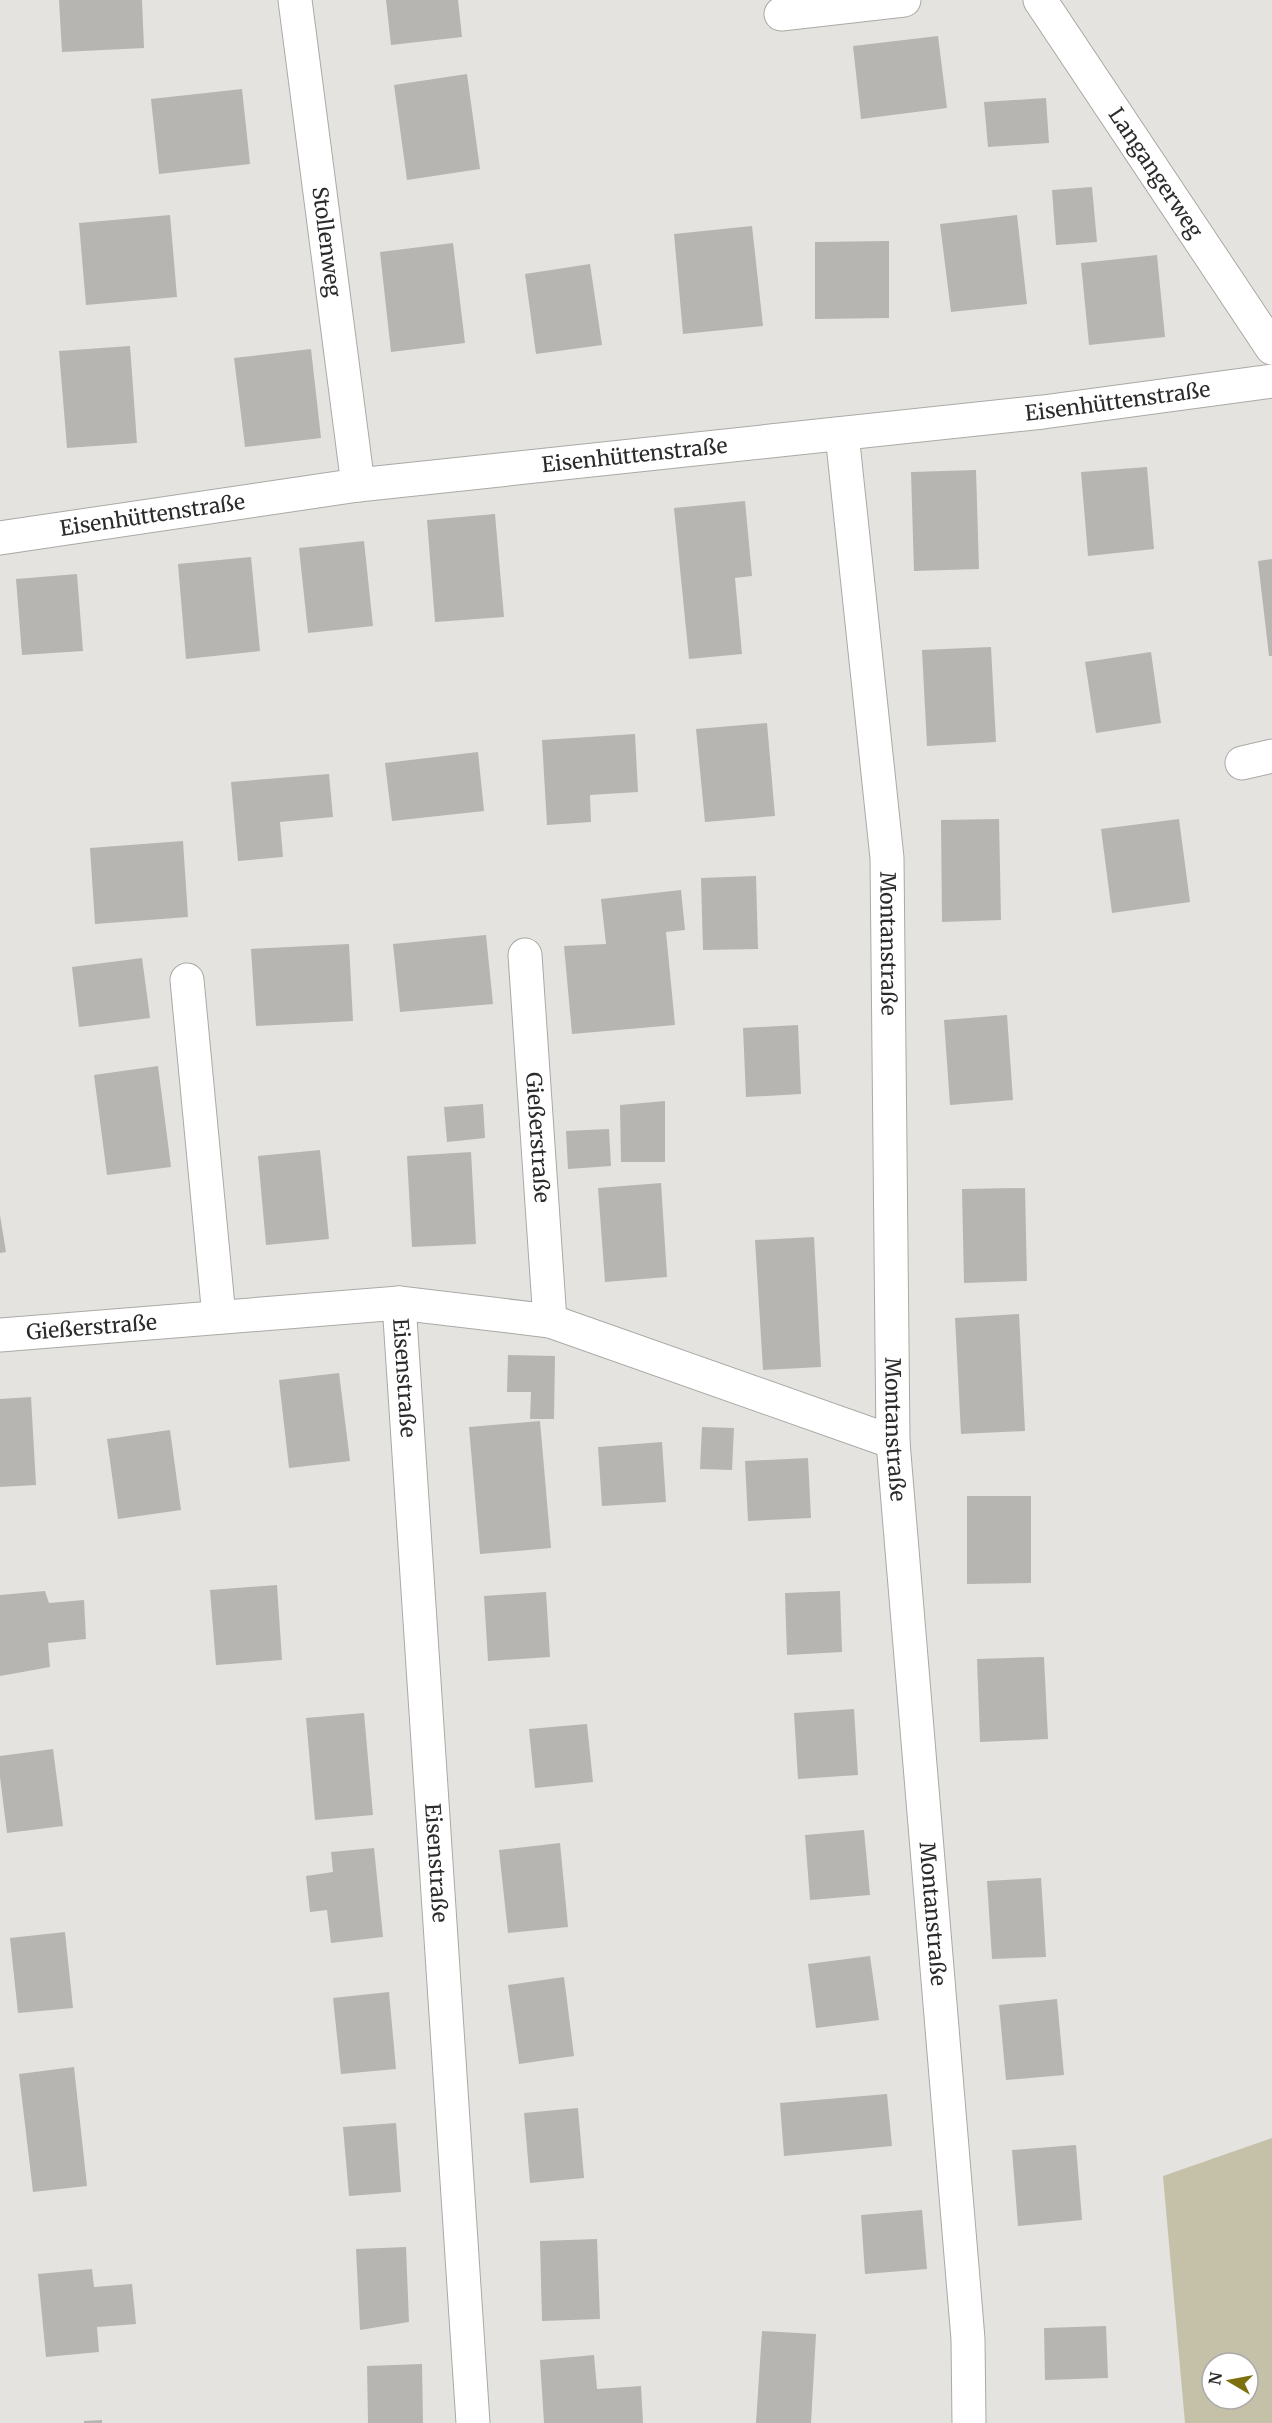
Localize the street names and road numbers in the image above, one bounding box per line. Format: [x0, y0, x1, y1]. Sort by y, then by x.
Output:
street label: Langangerweg [1103, 102, 1209, 243]
street label: Stollenweg [306, 185, 348, 299]
street label: Eisenhüttenstraße [1023, 376, 1212, 427]
street label: Eisenhüttenstraße [540, 432, 729, 478]
street label: Eisenhüttenstraße [58, 488, 247, 542]
street label: Montanstraße [874, 871, 903, 1016]
street label: Gießerstraße [520, 1071, 556, 1204]
street label: Gießerstraße [25, 1308, 158, 1346]
street label: Eisenstraße [387, 1317, 422, 1438]
street label: Montanstraße [879, 1357, 912, 1503]
street label: Eisenstraße [419, 1802, 454, 1923]
street label: Montanstraße [914, 1841, 952, 1987]

